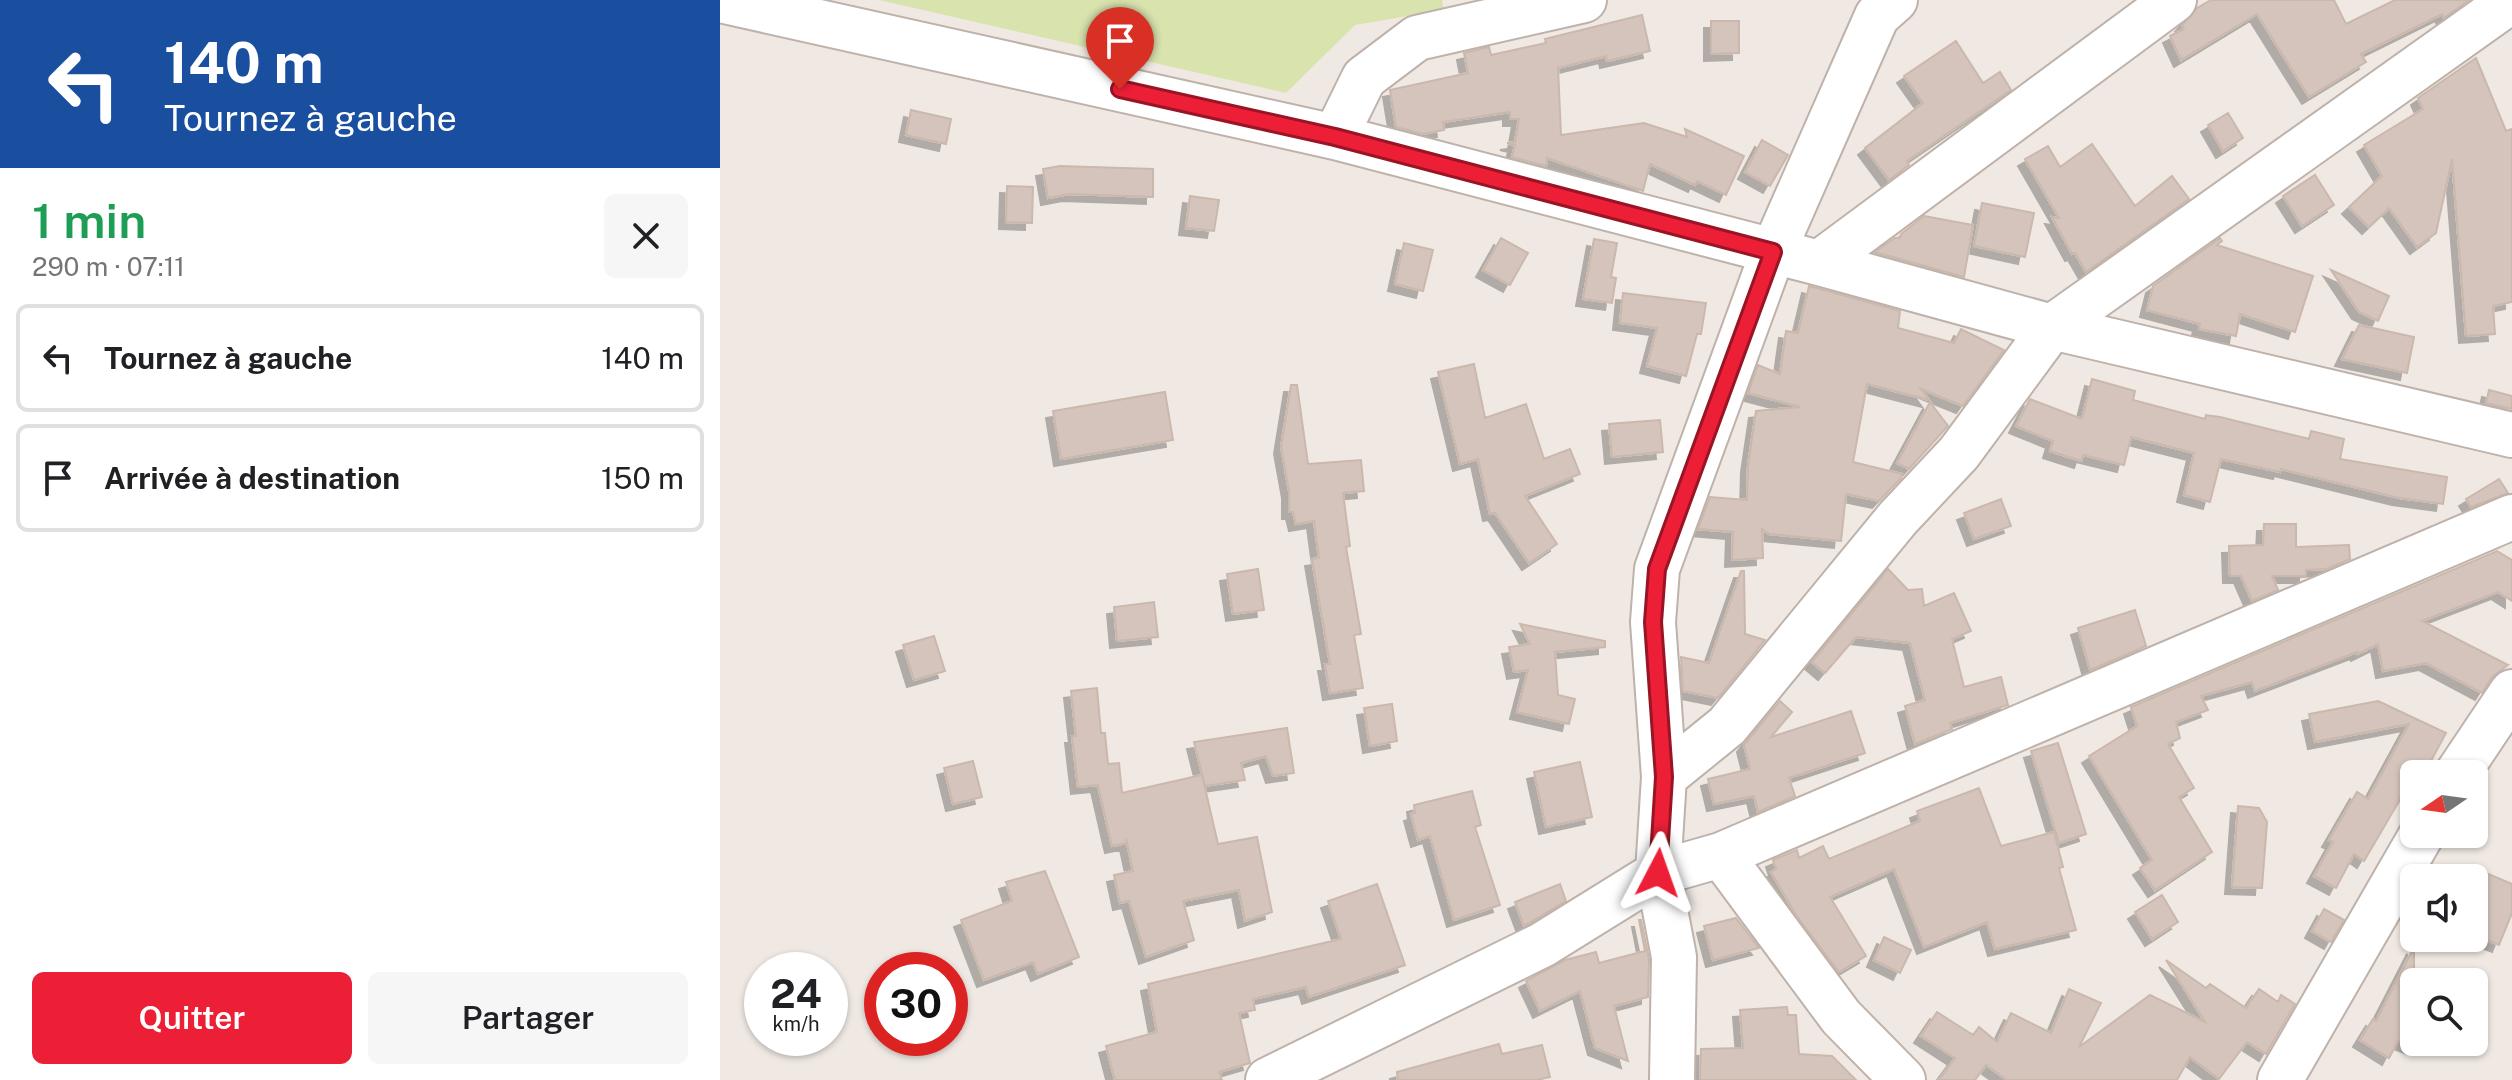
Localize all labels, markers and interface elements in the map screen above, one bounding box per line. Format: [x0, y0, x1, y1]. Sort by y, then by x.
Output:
pin [1086, 7, 1154, 89]
icon: arrive [1098, 19, 1142, 63]
text: 140 m [164, 30, 324, 96]
icon: left [32, 32, 136, 136]
text: Tournez à gauche [164, 97, 457, 139]
text: 1 min [32, 192, 146, 249]
button: close [604, 194, 688, 278]
text: 290 m · 07:11 [32, 251, 185, 282]
icon: left [36, 336, 80, 380]
text: Tournez à gauche [104, 340, 352, 376]
text: 140 m [601, 340, 684, 376]
icon: arrive [36, 456, 80, 500]
text: Arrivée à destination [104, 460, 400, 496]
text: 150 m [601, 460, 684, 496]
north arrow [2400, 760, 2488, 848]
map controls [2400, 760, 2488, 1056]
position arrow [1616, 831, 1700, 915]
button: sound [2400, 864, 2488, 952]
speed limit sign: 30 [864, 952, 968, 1056]
button: search [2400, 968, 2488, 1056]
text: 24 [770, 970, 822, 1017]
button: Quitter [32, 972, 352, 1064]
button: Partager [368, 972, 688, 1064]
text: km/h [772, 1012, 820, 1036]

